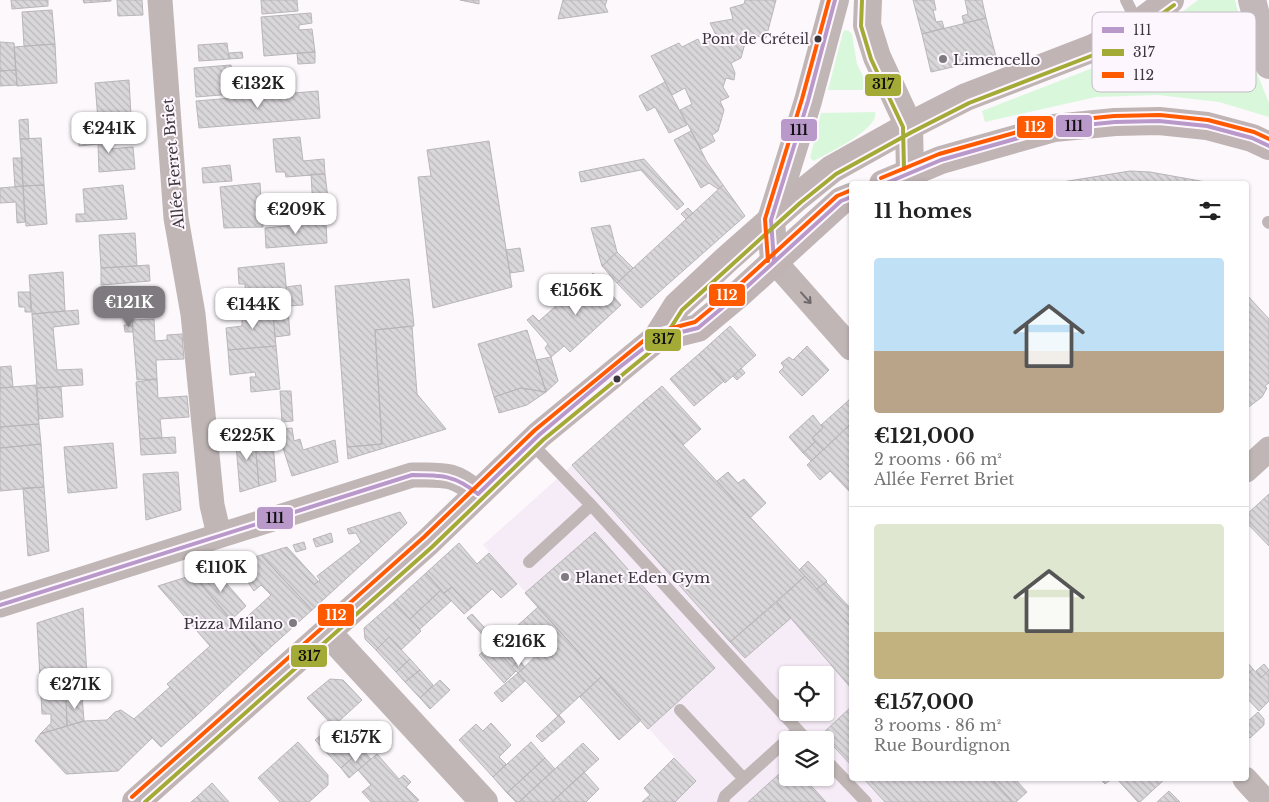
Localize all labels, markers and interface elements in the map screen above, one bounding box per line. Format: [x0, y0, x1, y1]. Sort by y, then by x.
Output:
legend [1092, 12, 1256, 92]
text: 111 [1133, 21, 1152, 39]
place label: Pont de Créteil [702, 30, 809, 48]
marker: Pont de Créteil [813, 34, 823, 44]
text: 317 [1133, 43, 1156, 61]
place label: Limencello [953, 50, 1040, 69]
marker: Limencello [937, 53, 949, 65]
pin: €132K [223, 66, 293, 109]
text: 112 [1133, 66, 1154, 84]
text: €132K [232, 73, 284, 93]
line badge: 317 [864, 73, 902, 97]
text: 317 [872, 75, 895, 93]
street label: Allée Ferret Briet [158, 97, 188, 231]
pin: €241K [74, 112, 144, 154]
line badge: 111 [1055, 114, 1093, 138]
line badge: 112 [1016, 115, 1054, 139]
text: 111 [1065, 117, 1083, 135]
text: €241K [82, 118, 136, 138]
line badge: 111 [780, 118, 818, 142]
text: 112 [1024, 118, 1046, 136]
text: 111 [790, 121, 808, 139]
pin: €209K [261, 192, 331, 235]
icon: filters [1196, 197, 1224, 225]
text: 11 homes [874, 198, 972, 224]
text: €209K [267, 199, 325, 219]
pin: €156K [541, 274, 611, 316]
text: €156K [550, 280, 602, 300]
line badge: 112 [708, 283, 746, 307]
pin: €121K [94, 286, 164, 328]
text: 112 [716, 286, 738, 304]
pin: €144K [218, 288, 288, 330]
icon: home [1004, 291, 1094, 381]
text: €121K [104, 292, 154, 312]
one-way arrow [800, 292, 812, 305]
text: €144K [226, 294, 280, 314]
line badge: 317 [644, 328, 682, 352]
text: 317 [652, 330, 675, 348]
unlabelled marker [612, 374, 622, 384]
pin: €225K [212, 418, 282, 461]
text: €121,000 [874, 423, 975, 449]
text: €225K [219, 425, 275, 445]
text: 2 rooms · 66 m² [874, 449, 1002, 469]
text: Allée Ferret Briet [874, 469, 1014, 489]
line badge: 111 [256, 506, 294, 530]
text: 111 [266, 509, 284, 527]
pin: €110K [186, 550, 256, 593]
icon: home [1004, 556, 1094, 646]
text: €110K [195, 557, 247, 577]
place label: Planet Eden Gym [575, 568, 710, 587]
marker: Planet Eden Gym [559, 571, 571, 583]
line badge: 112 [317, 603, 355, 627]
text: 112 [325, 606, 347, 624]
place label: Pizza Milano [184, 614, 283, 633]
marker: Pizza Milano [287, 617, 299, 629]
pin: €216K [484, 624, 554, 667]
text: €216K [492, 631, 546, 651]
line badge: 317 [290, 644, 328, 668]
text: 317 [298, 647, 321, 665]
map controls [779, 666, 834, 786]
button: locate [779, 666, 834, 721]
pin: €271K [40, 668, 110, 710]
text: €271K [49, 674, 101, 694]
text: €157,000 [874, 689, 974, 715]
text: 3 rooms · 86 m² [874, 715, 1001, 735]
pin: €157K [321, 720, 391, 763]
text: €157K [331, 727, 381, 747]
button: layers [779, 731, 834, 786]
text: Rue Bourdignon [874, 735, 1010, 755]

